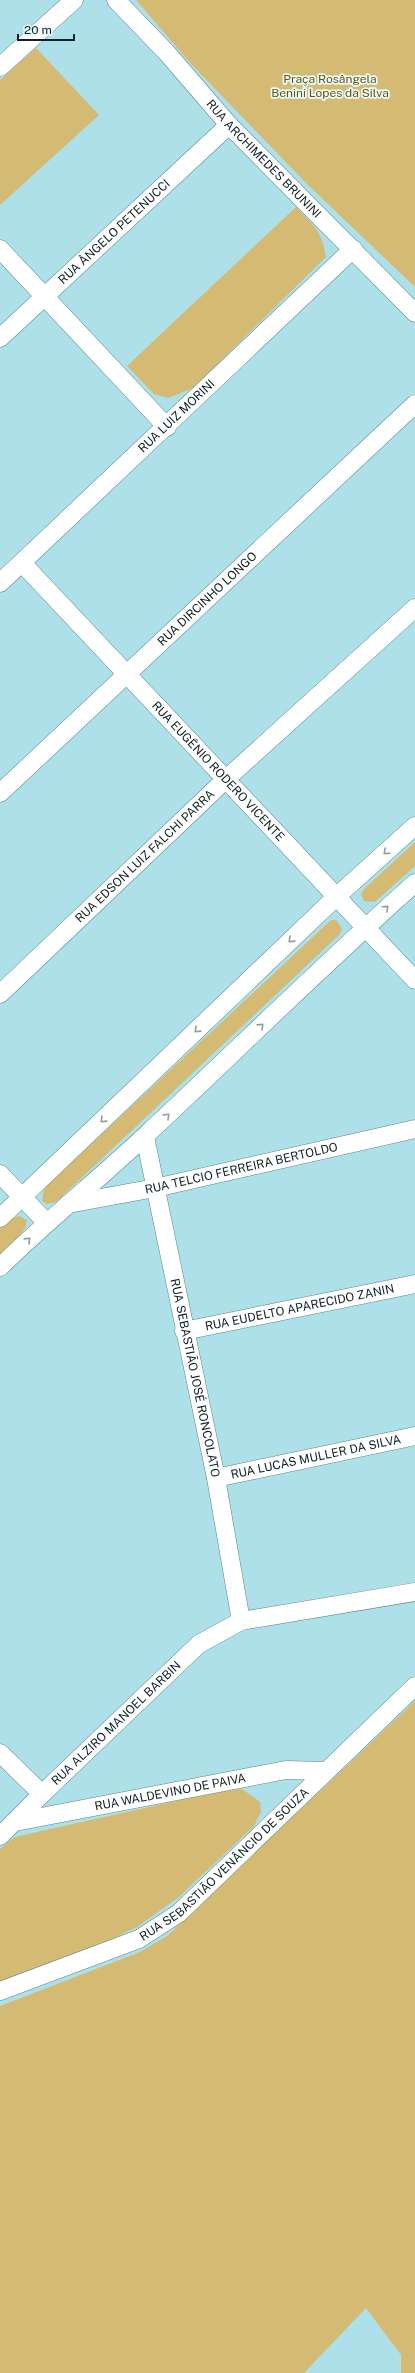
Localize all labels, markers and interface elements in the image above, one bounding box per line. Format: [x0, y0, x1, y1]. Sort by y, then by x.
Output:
scale bar [18, 16, 74, 42]
text: 20 m [24, 23, 52, 37]
park label: Praça Rosângela Benini Lopes da Silva [271, 72, 389, 100]
street label: RUA ARCHIMEDES BRUNINI [203, 97, 324, 221]
street label: RUA ÂNGELO PETENUCCI [56, 177, 173, 287]
street label: RUA LUIZ MORINI [135, 377, 218, 455]
street label: RUA DIRCINHO LONGO [155, 549, 260, 649]
street label: RUA EUGÊNIO RODERO VICENTE [149, 698, 287, 844]
street label: RUA EDSON LUIZ FALCHI PARRA [73, 786, 218, 926]
one-way arrow [383, 847, 391, 855]
one-way arrow [381, 906, 389, 913]
one-way arrow [288, 935, 296, 943]
one-way arrow [256, 1023, 264, 1031]
one-way arrow [194, 1025, 202, 1033]
one-way arrow [162, 1113, 170, 1121]
one-way arrow [100, 1115, 108, 1123]
street label: RUA TELCIO FERREIRA BERTOLDO [144, 1140, 339, 1197]
one-way arrow [23, 1237, 31, 1245]
street label: RUA SEBASTIÃO JOSÉ RONCOLATO [168, 1277, 223, 1479]
street label: RUA EUDELTO APARECIDO ZANIN [204, 1281, 395, 1334]
street label: RUA LUCAS MULLER DA SILVA [229, 1432, 403, 1482]
street label: RUA ALZIRO MANOEL BARBIN [49, 1658, 184, 1788]
street label: RUA WALDEVINO DE PAIVA [93, 1771, 247, 1814]
street label: RUA SEBASTIÃO VENÂNCIO DE SOUZA [137, 1785, 312, 1944]

